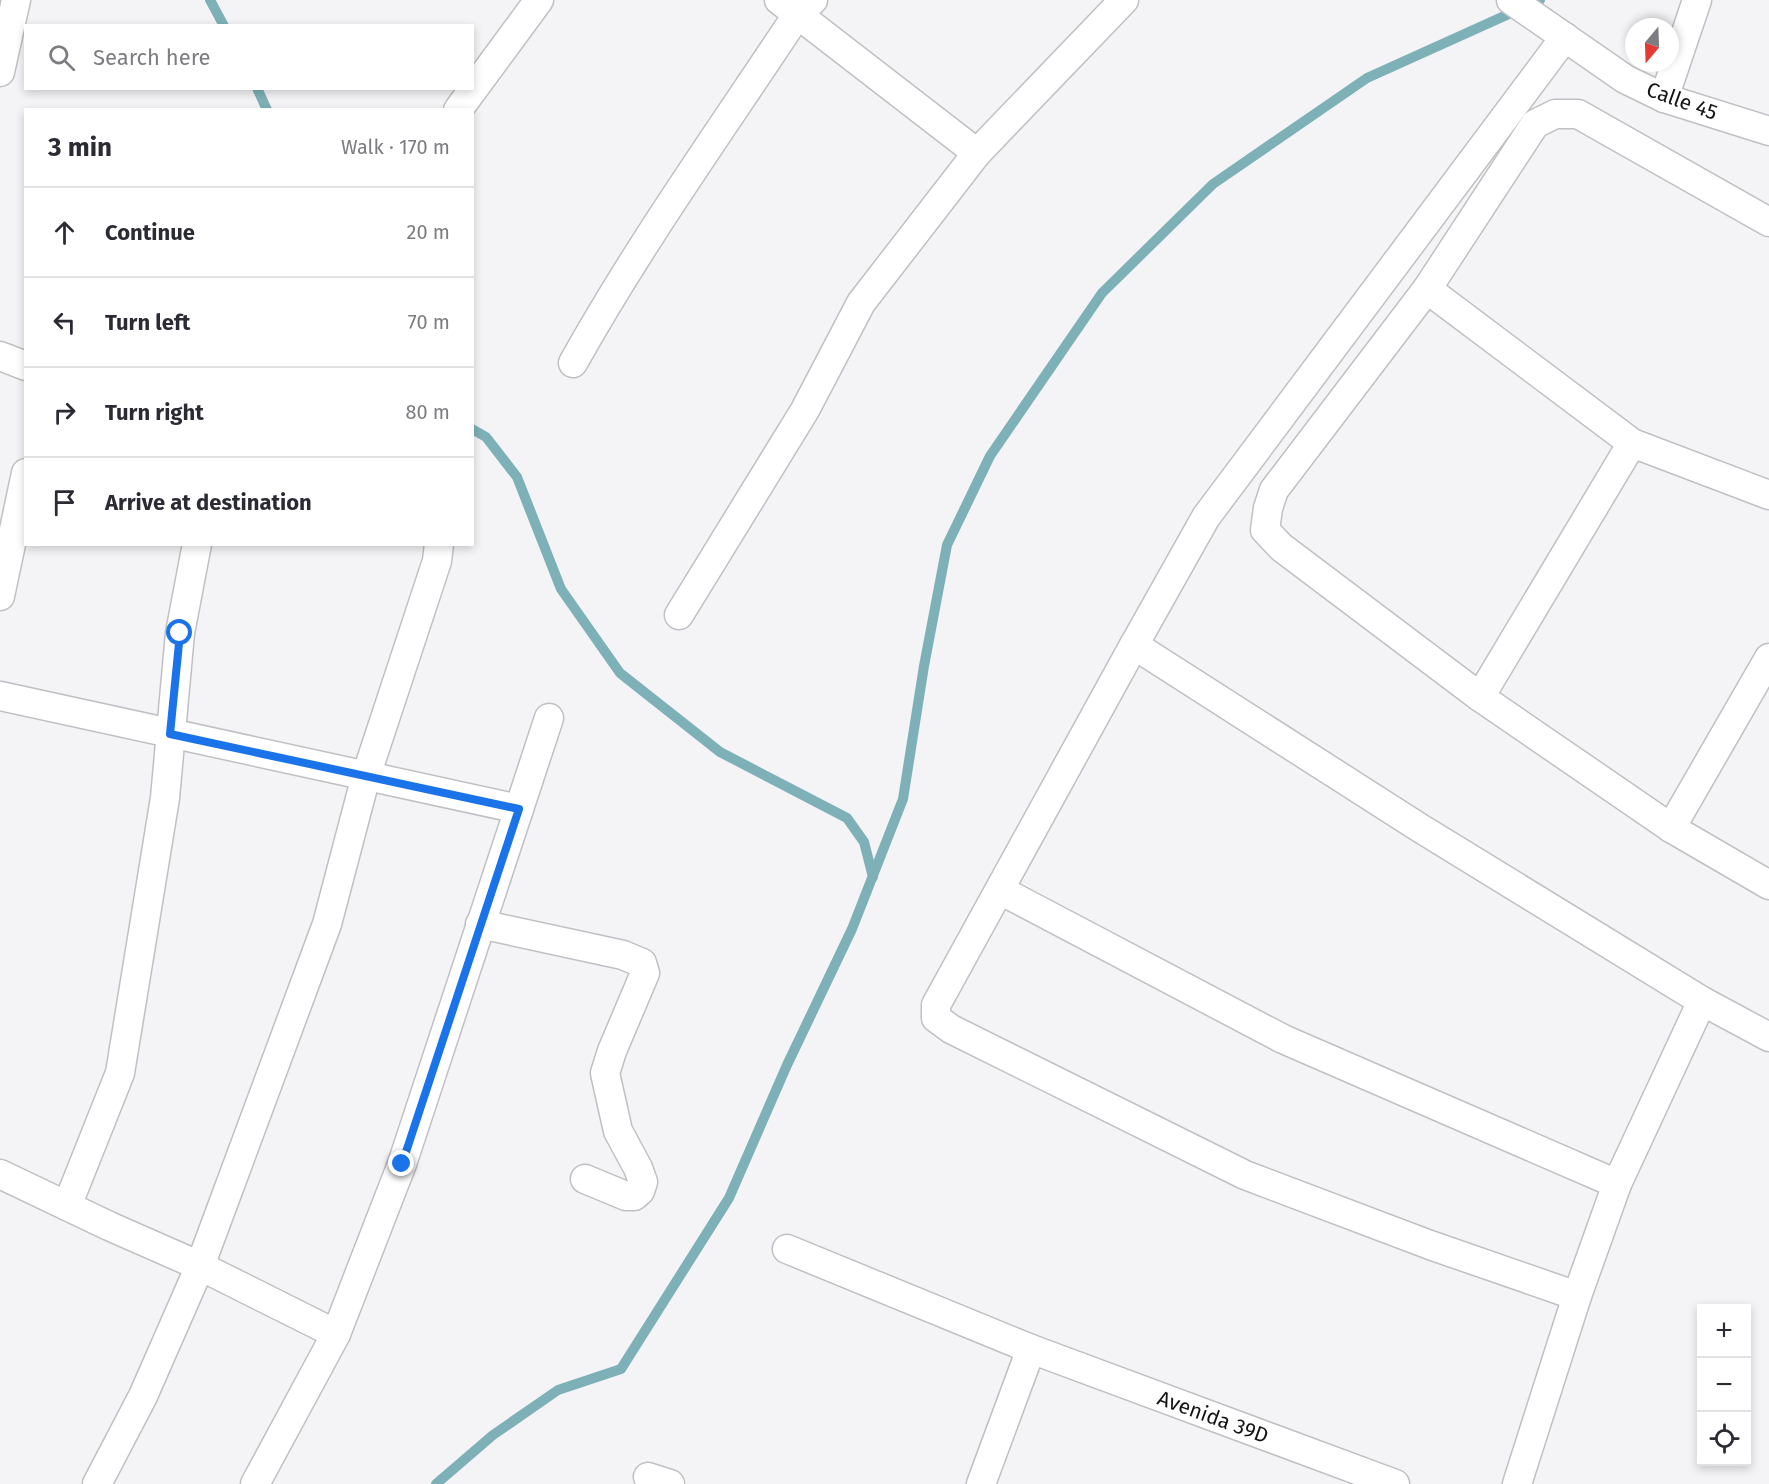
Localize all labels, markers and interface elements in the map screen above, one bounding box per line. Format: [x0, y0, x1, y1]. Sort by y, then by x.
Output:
north arrow [1625, 18, 1679, 72]
search box [24, 24, 474, 90]
icon: search [45, 41, 78, 74]
text: Search here [93, 44, 211, 71]
street label: Calle 45 [1643, 76, 1721, 126]
text: 3 min [48, 132, 112, 163]
text: Walk · 170 m [341, 135, 450, 159]
icon: ahead [48, 216, 81, 249]
text: Continue [105, 219, 195, 246]
text: 20 m [407, 220, 450, 244]
icon: left [48, 306, 81, 339]
text: Turn left [105, 309, 190, 336]
text: 70 m [408, 310, 450, 334]
icon: right [48, 396, 81, 429]
text: Turn right [105, 399, 204, 426]
text: 80 m [405, 400, 450, 424]
icon: arrive [48, 486, 81, 519]
text: Arrive at destination [105, 489, 312, 516]
route start [166, 619, 192, 645]
route end [388, 1150, 414, 1176]
map controls [1697, 1304, 1751, 1466]
button: + [1697, 1304, 1751, 1358]
button: − [1697, 1358, 1751, 1412]
street label: Avenida 39D [1154, 1385, 1272, 1449]
button: locate [1697, 1412, 1751, 1466]

